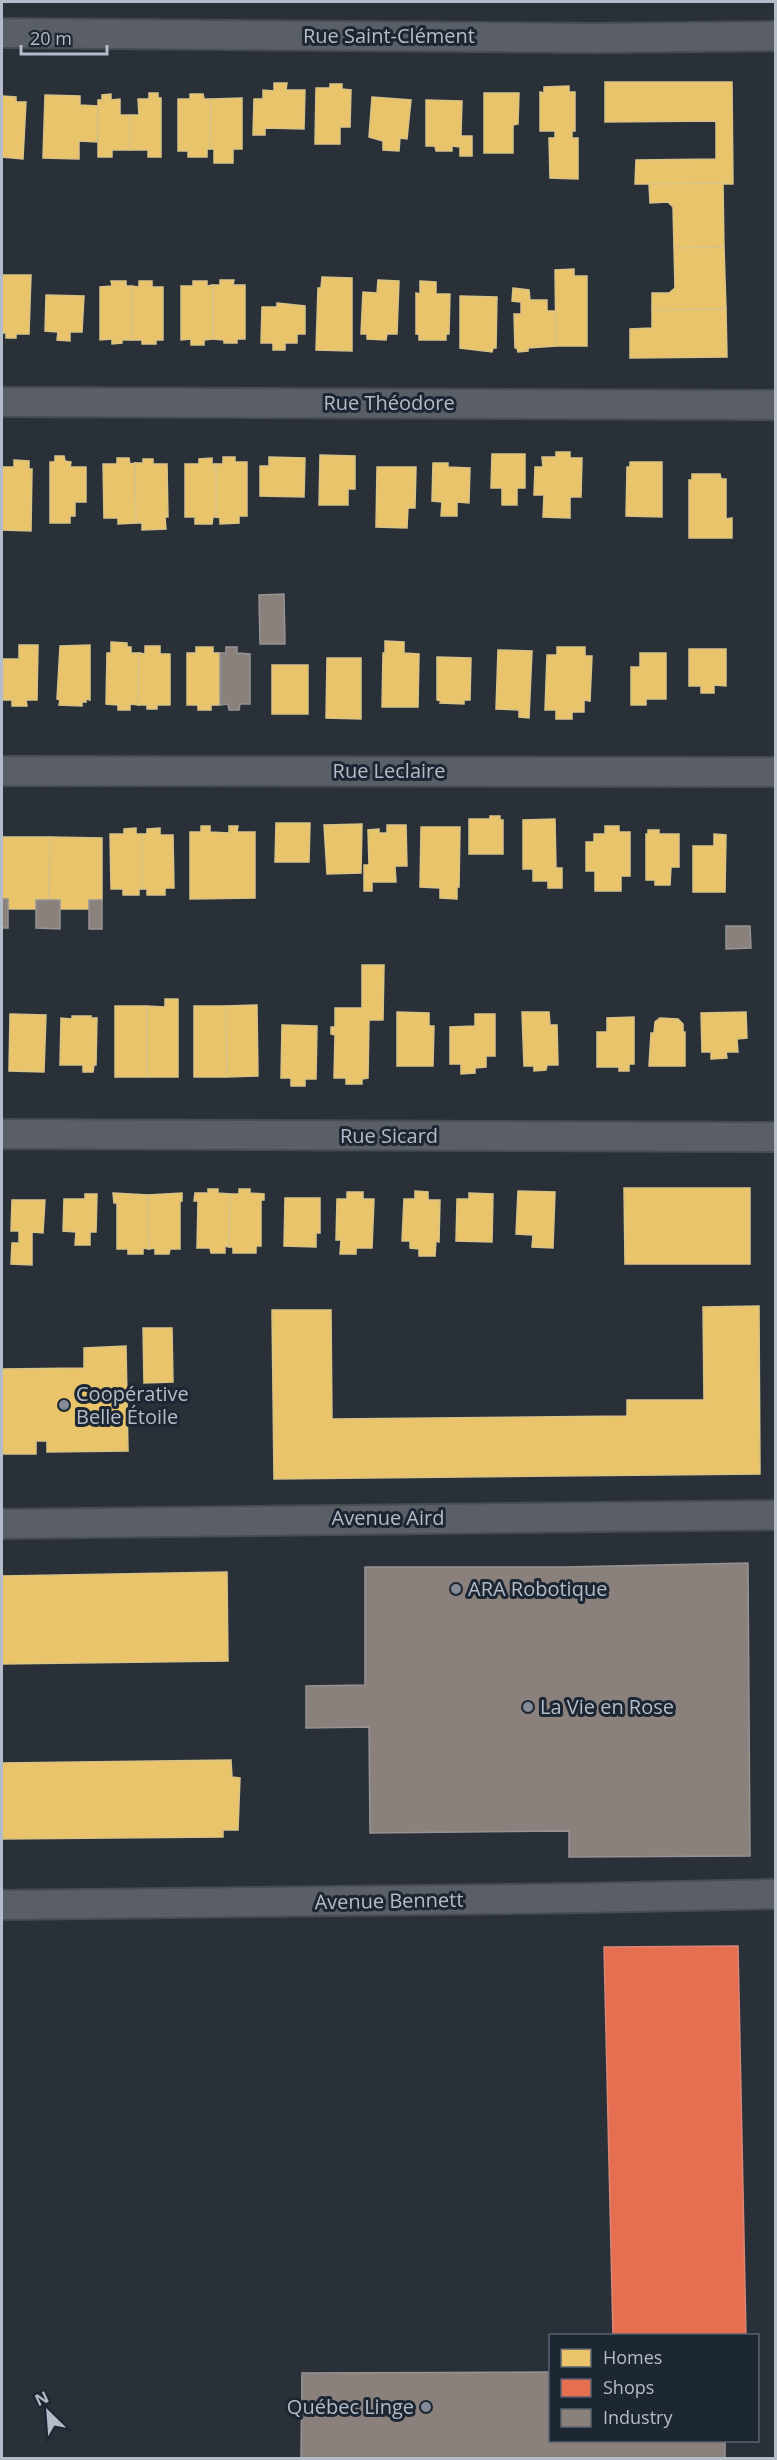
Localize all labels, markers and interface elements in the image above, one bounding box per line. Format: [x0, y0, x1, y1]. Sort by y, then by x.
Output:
scale bar [21, 18, 106, 56]
street label: Rue Saint-Clément [303, 22, 475, 49]
text: 20 m [30, 26, 72, 50]
street label: Rue Théodore [323, 389, 455, 416]
street label: Rue Leclaire [333, 757, 445, 784]
street label: Rue Sicard [340, 1122, 438, 1149]
place label: Coopérative Belle Étoile [76, 1380, 189, 1430]
marker: Coopérative Belle Étoile [57, 1398, 71, 1412]
street label: Avenue Aird [332, 1504, 444, 1531]
place label: ARA Robotique [468, 1575, 607, 1602]
marker: ARA Robotique [449, 1582, 463, 1596]
place label: La Vie en Rose [540, 1693, 674, 1720]
marker: La Vie en Rose [521, 1700, 535, 1714]
street label: Avenue Bennett [314, 1886, 464, 1915]
legend [549, 2334, 759, 2442]
text: Homes [603, 2345, 662, 2369]
text: Shops [603, 2375, 654, 2399]
north arrow [18, 2382, 78, 2442]
text: N [31, 2386, 52, 2411]
place label: Québec Linge [287, 2393, 414, 2420]
marker: Québec Linge [419, 2400, 433, 2414]
text: Industry [603, 2405, 673, 2429]

